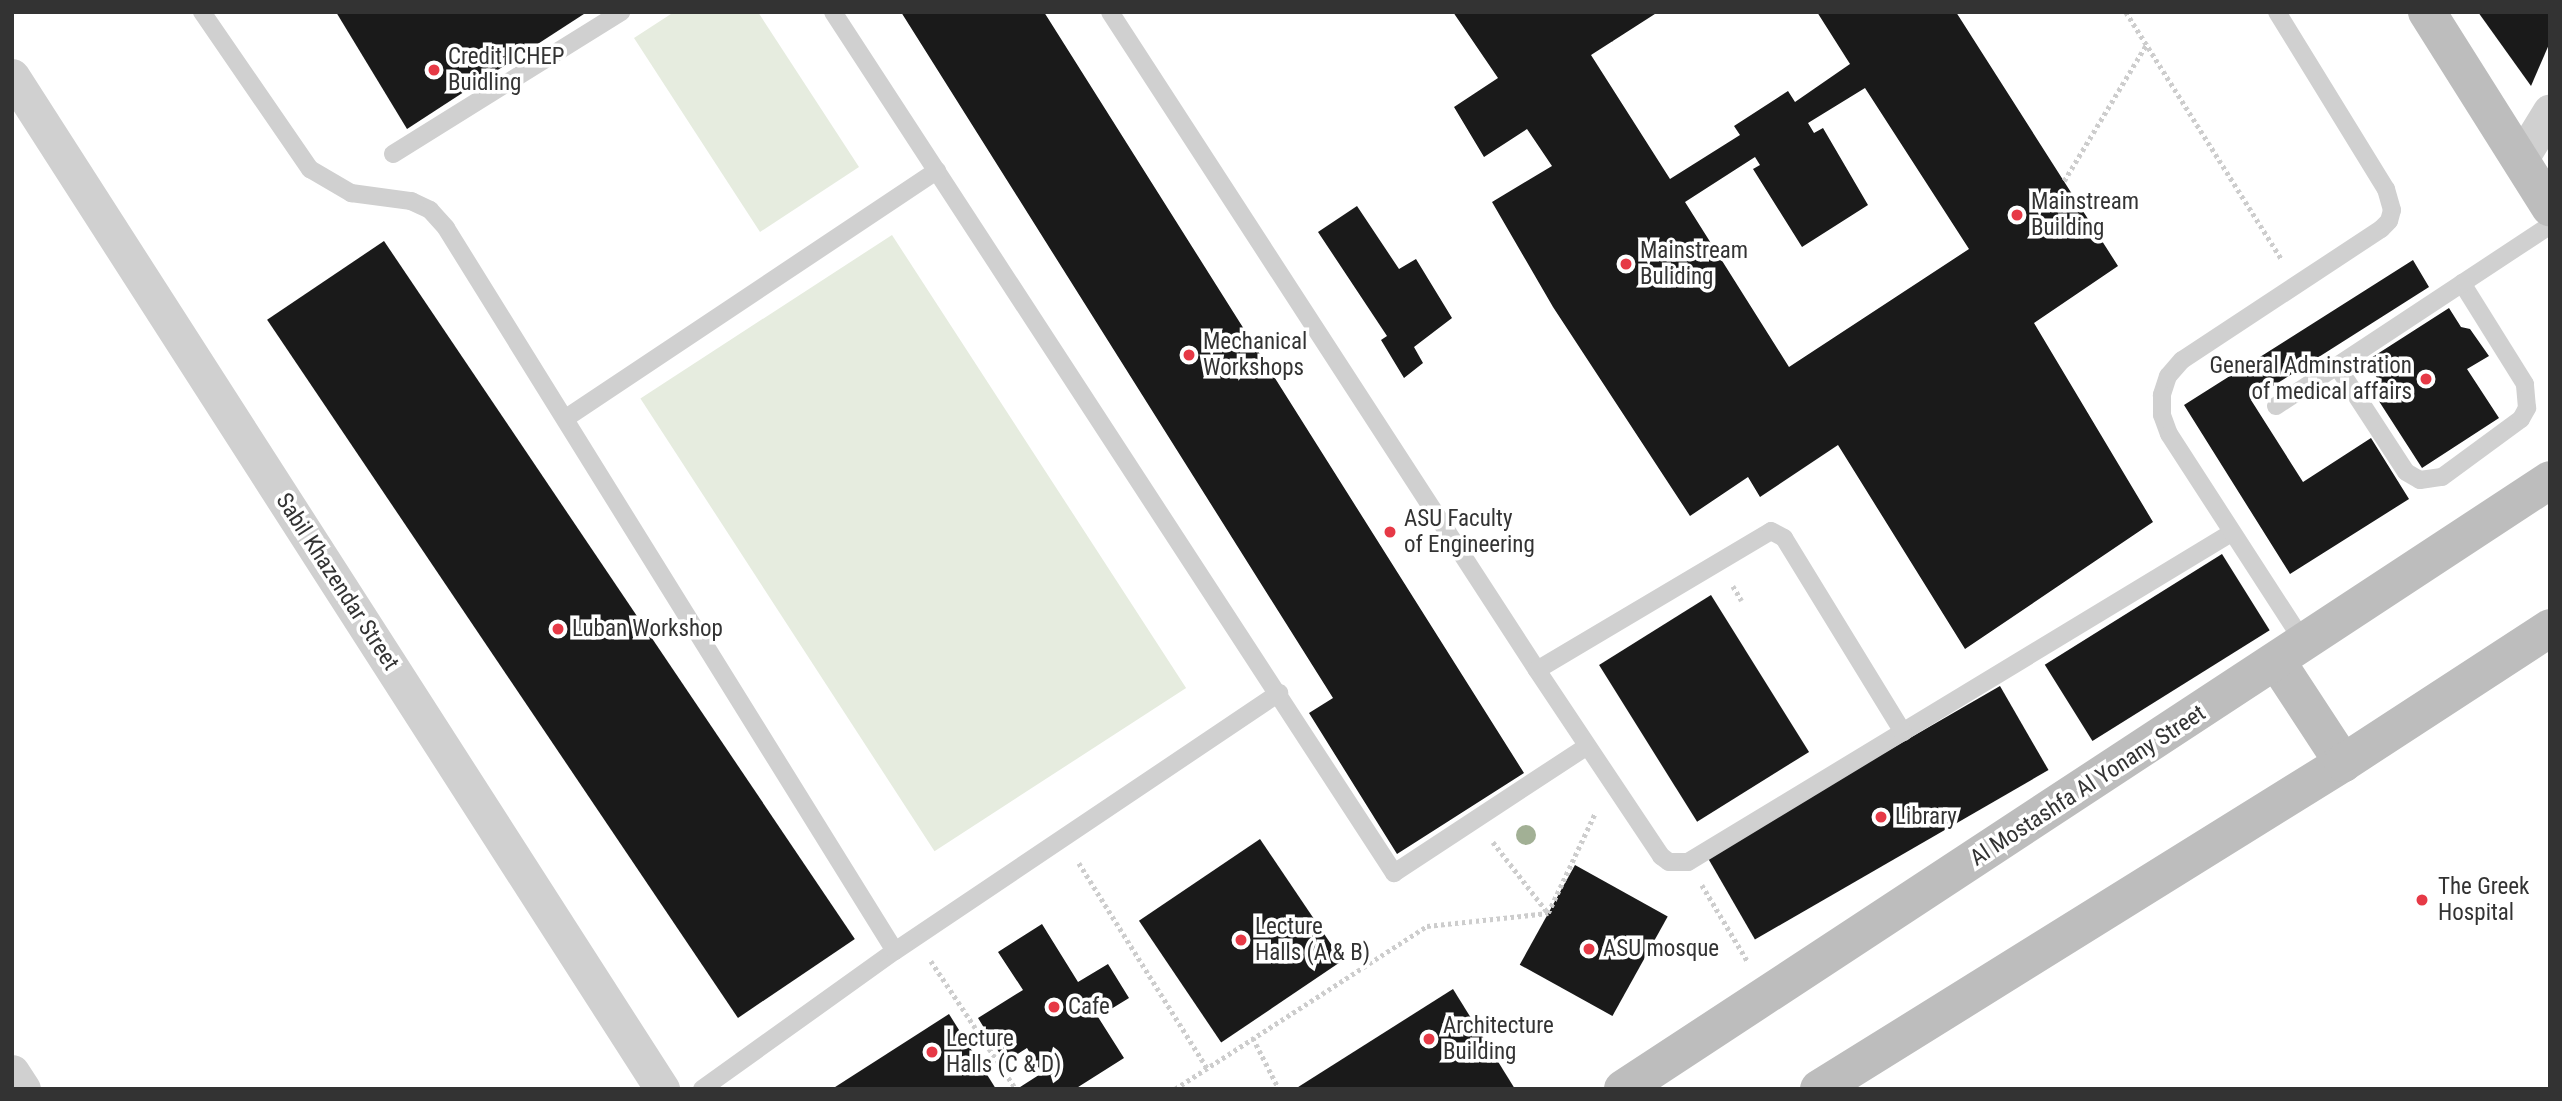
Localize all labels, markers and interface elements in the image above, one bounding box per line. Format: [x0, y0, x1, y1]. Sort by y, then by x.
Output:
place label: Credit ICHEP Buidling [448, 43, 565, 97]
marker: Credit ICHEP Buidling [426, 62, 442, 78]
place label: Mainstream Building [2031, 188, 2139, 242]
marker: Mainstream Building [2009, 207, 2025, 223]
place label: Mainstream Buliding [1640, 237, 1748, 291]
marker: Mainstream Buliding [1618, 256, 1634, 272]
place label: Mechanical Workshops [1203, 328, 1307, 382]
marker: Mechanical Workshops [1181, 347, 1197, 363]
place label: General Adminstration of medical affairs [2210, 352, 2412, 406]
marker: General Adminstration of medical affairs [2418, 371, 2434, 387]
street label: Sabil Khazendar Street [270, 488, 404, 676]
place label: ASU Faculty of Engineering [1404, 505, 1535, 559]
marker: ASU Faculty of Engineering [1382, 524, 1398, 540]
place label: Luban Workshop [572, 615, 723, 643]
marker: Luban Workshop [550, 621, 566, 637]
street label: Al Mostashfa Al Yonany Street [1965, 700, 2211, 872]
place label: Library [1895, 803, 1957, 831]
marker: Library [1873, 809, 1889, 825]
place label: The Greek Hospital [2438, 873, 2529, 927]
marker: The Greek Hospital [2412, 890, 2432, 910]
place label: Lecture Halls (A & B) [1255, 913, 1370, 967]
marker: Lecture Halls (A & B) [1233, 932, 1249, 948]
place label: ASU mosque [1603, 935, 1719, 963]
marker: ASU mosque [1581, 941, 1597, 957]
place label: Cafe [1068, 993, 1110, 1021]
marker: Cafe [1046, 999, 1062, 1015]
place label: Architecture Building [1443, 1012, 1554, 1066]
place label: Lecture Halls (C & D) [946, 1025, 1061, 1079]
marker: Architecture Building [1421, 1031, 1437, 1047]
marker: Lecture Halls (C & D) [924, 1044, 940, 1060]

